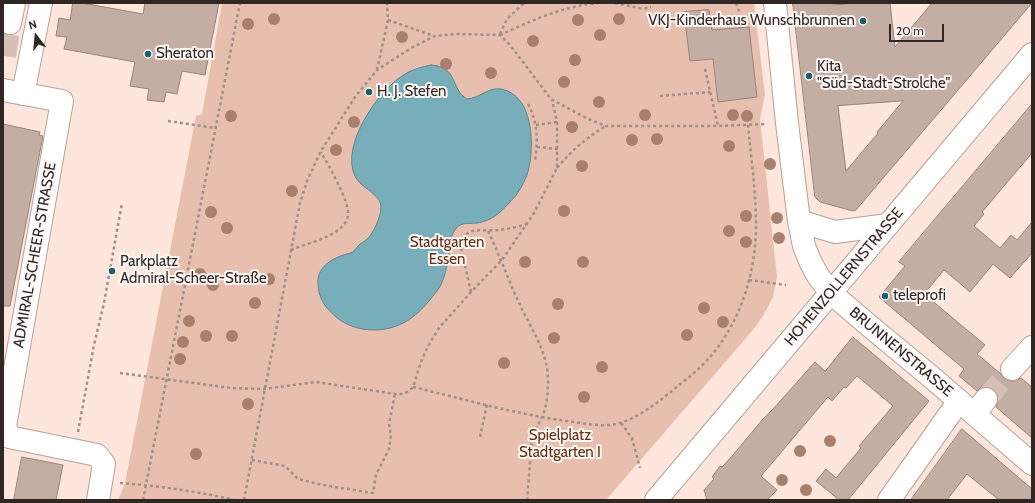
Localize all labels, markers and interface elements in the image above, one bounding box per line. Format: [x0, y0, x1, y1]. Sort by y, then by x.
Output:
place label: VKJ-Kinderhaus Wunschbrunnen [648, 12, 855, 30]
north arrow [16, 16, 56, 56]
marker: VKJ-Kinderhaus Wunschbrunnen [858, 16, 868, 26]
scale bar [891, 16, 946, 42]
text: N [27, 17, 38, 32]
text: 20 m [896, 23, 924, 38]
place label: Sheraton [156, 45, 214, 63]
marker: Sheraton [143, 49, 153, 59]
place label: Kita "Süd-Stadt-Strolche" [817, 58, 950, 93]
marker: Kita "Süd-Stadt-Strolche" [804, 71, 814, 81]
place label: H. J. Stefen [377, 83, 446, 101]
marker: H. J. Stefen [364, 87, 374, 97]
street label: ADMIRAL-SCHEER-STRASSE [10, 161, 60, 349]
street label: HOHENZOLLERNSTRASSE [781, 204, 907, 350]
park label: Stadtgarten Essen [410, 234, 484, 269]
place label: Parkplatz Admiral-Scheer-Straße [120, 253, 267, 288]
marker: Parkplatz Admiral-Scheer-Straße [107, 266, 117, 276]
place label: teleprofi [893, 287, 946, 305]
marker: teleprofi [880, 291, 890, 301]
street label: BRUNNENSTRASSE [846, 303, 956, 401]
park label: Spielplatz Stadtgarten I [519, 427, 601, 462]

